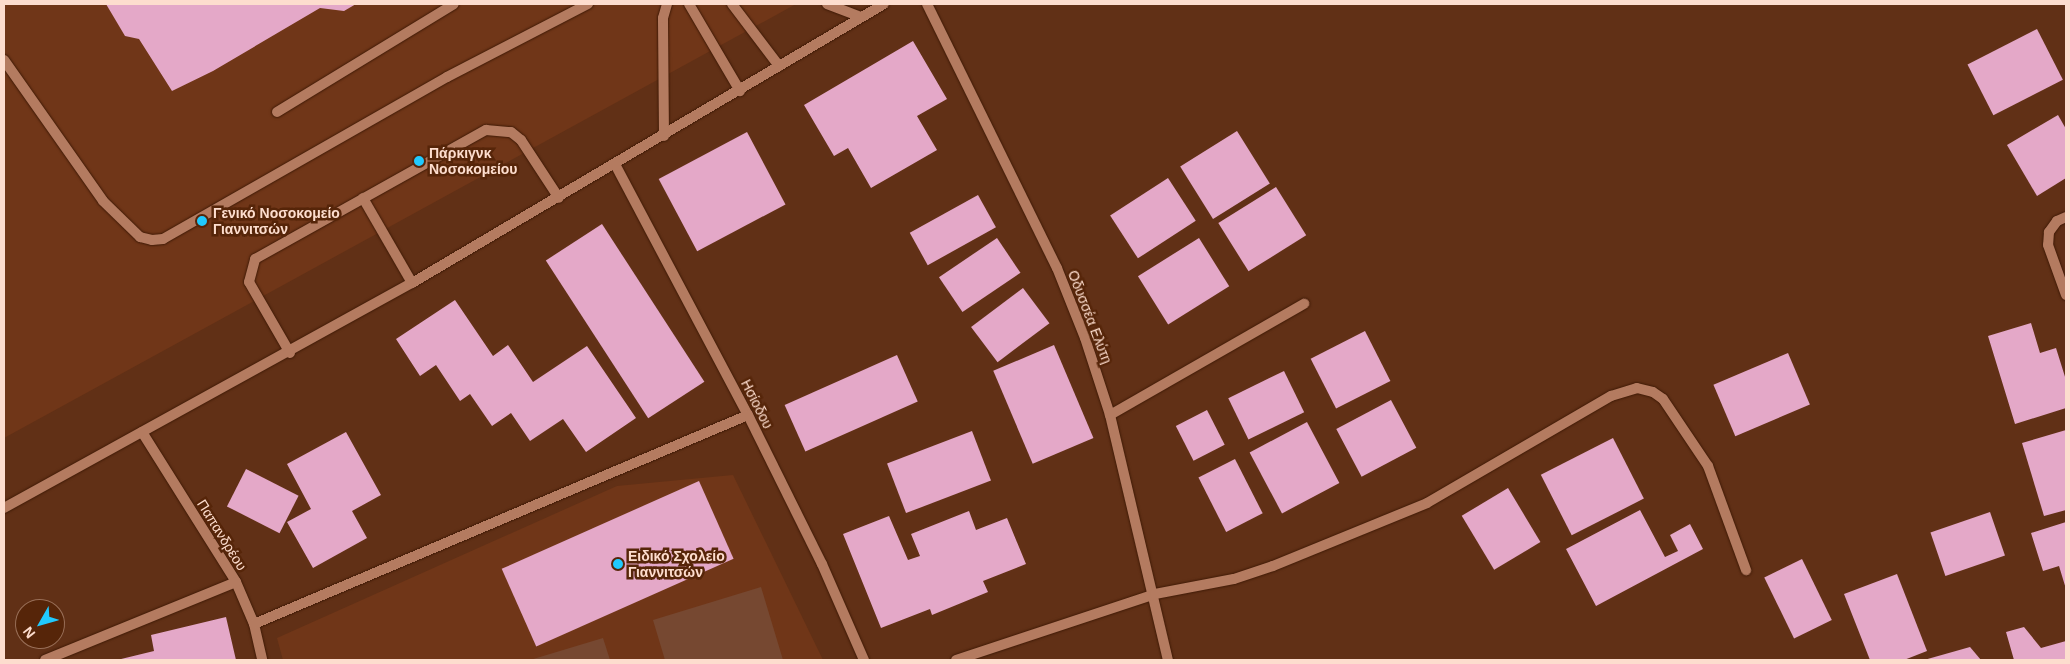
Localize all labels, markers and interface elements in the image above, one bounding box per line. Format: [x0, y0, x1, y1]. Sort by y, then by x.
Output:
place label: Πάρκιγνκ Νοσοκομείου [429, 145, 517, 178]
marker: Πάρκιγνκ Νοσοκομείου [413, 155, 425, 167]
place label: Γενικό Νοσοκομείο Γιαννιτσών [213, 205, 340, 238]
marker: Γενικό Νοσοκομείο Γιαννιτσών [195, 214, 209, 228]
street label: Οδυσσέα Ελύτη [1064, 268, 1116, 366]
street label: Ησίοδου [738, 377, 776, 431]
street label: Παπανδρέου [194, 497, 250, 573]
place label: Ειδικό Σχολείο Γιαννιτσών [628, 548, 725, 580]
marker: Ειδικό Σχολείο Γιαννιτσών [612, 558, 624, 570]
north arrow [15, 599, 65, 649]
text: N [20, 624, 38, 642]

